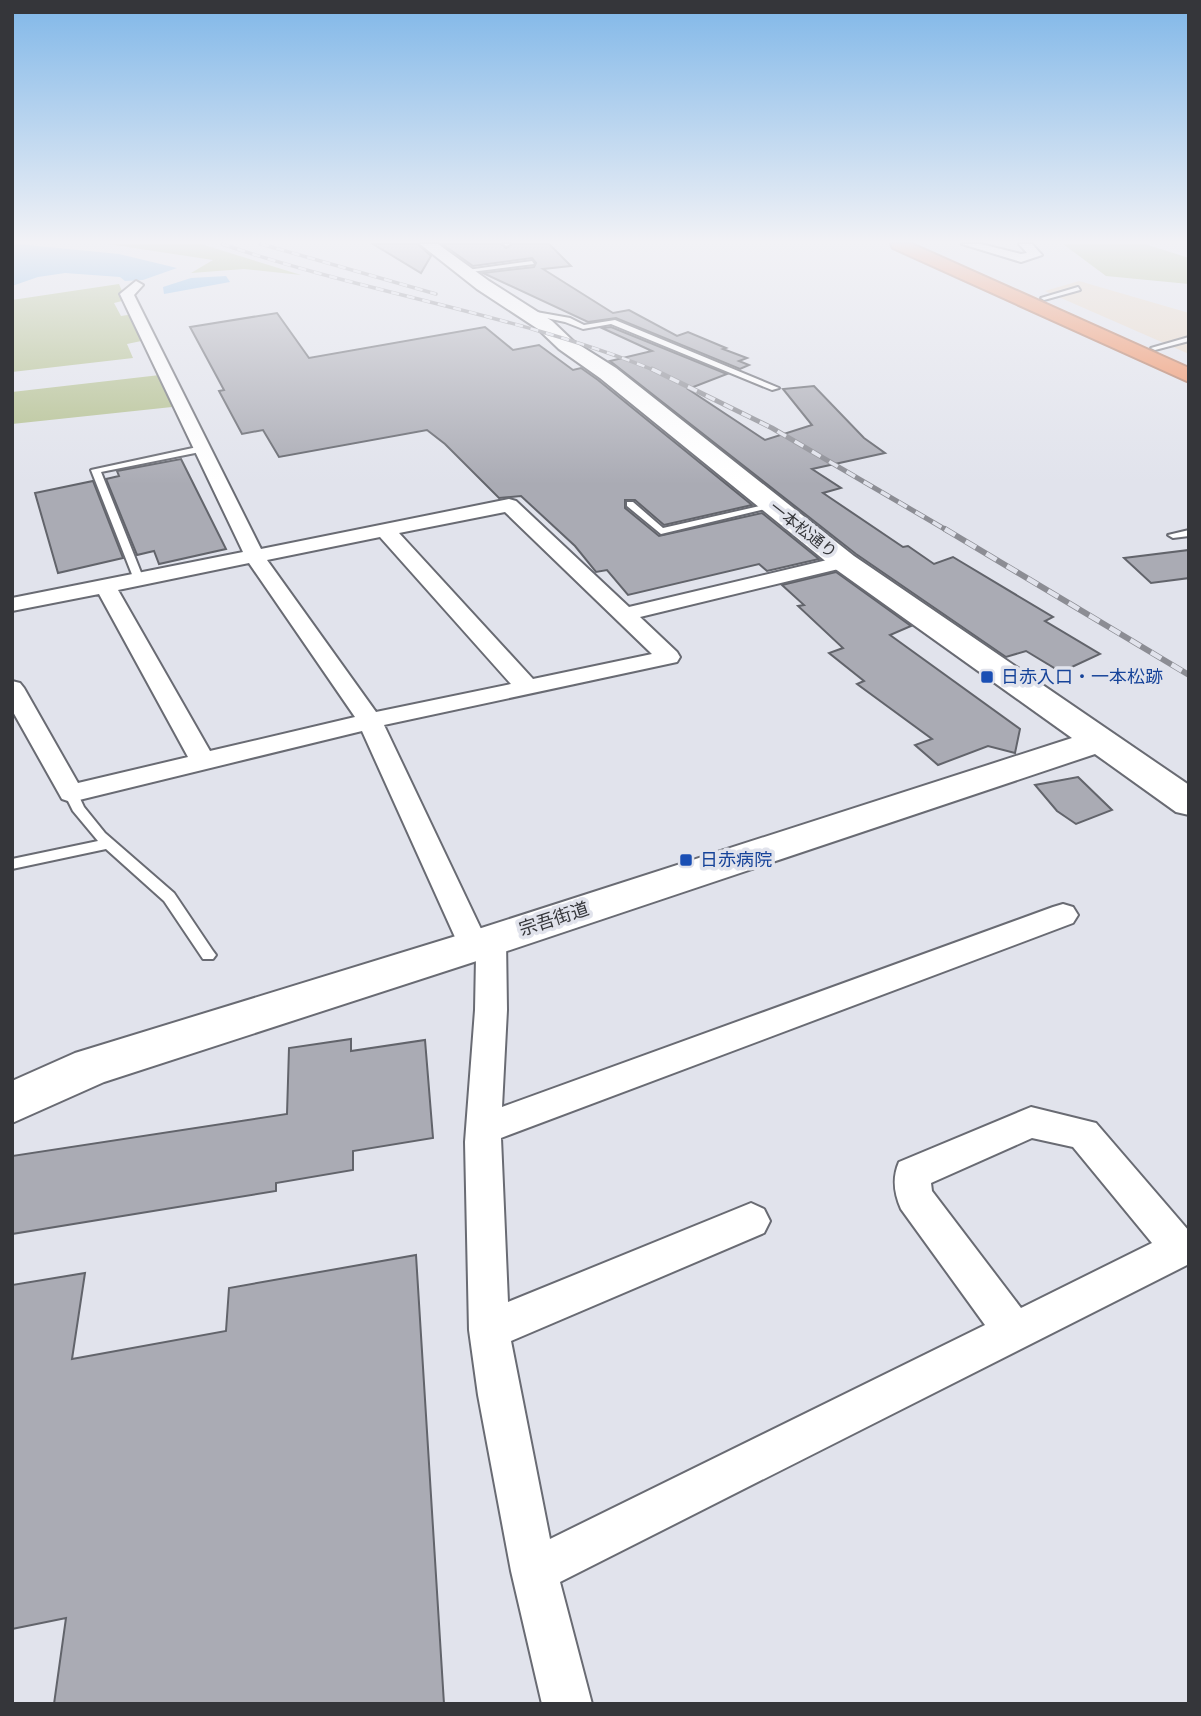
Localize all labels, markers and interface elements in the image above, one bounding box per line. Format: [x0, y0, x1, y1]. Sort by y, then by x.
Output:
street label: 一本松通り [765, 497, 841, 563]
place label: 日赤入口・一本松跡 [1001, 666, 1163, 688]
marker: 日赤入口・一本松跡 [979, 669, 995, 685]
place label: 日赤病院 [700, 849, 772, 871]
marker: 日赤病院 [678, 852, 694, 868]
street label: 宗吾街道 [516, 897, 592, 941]

